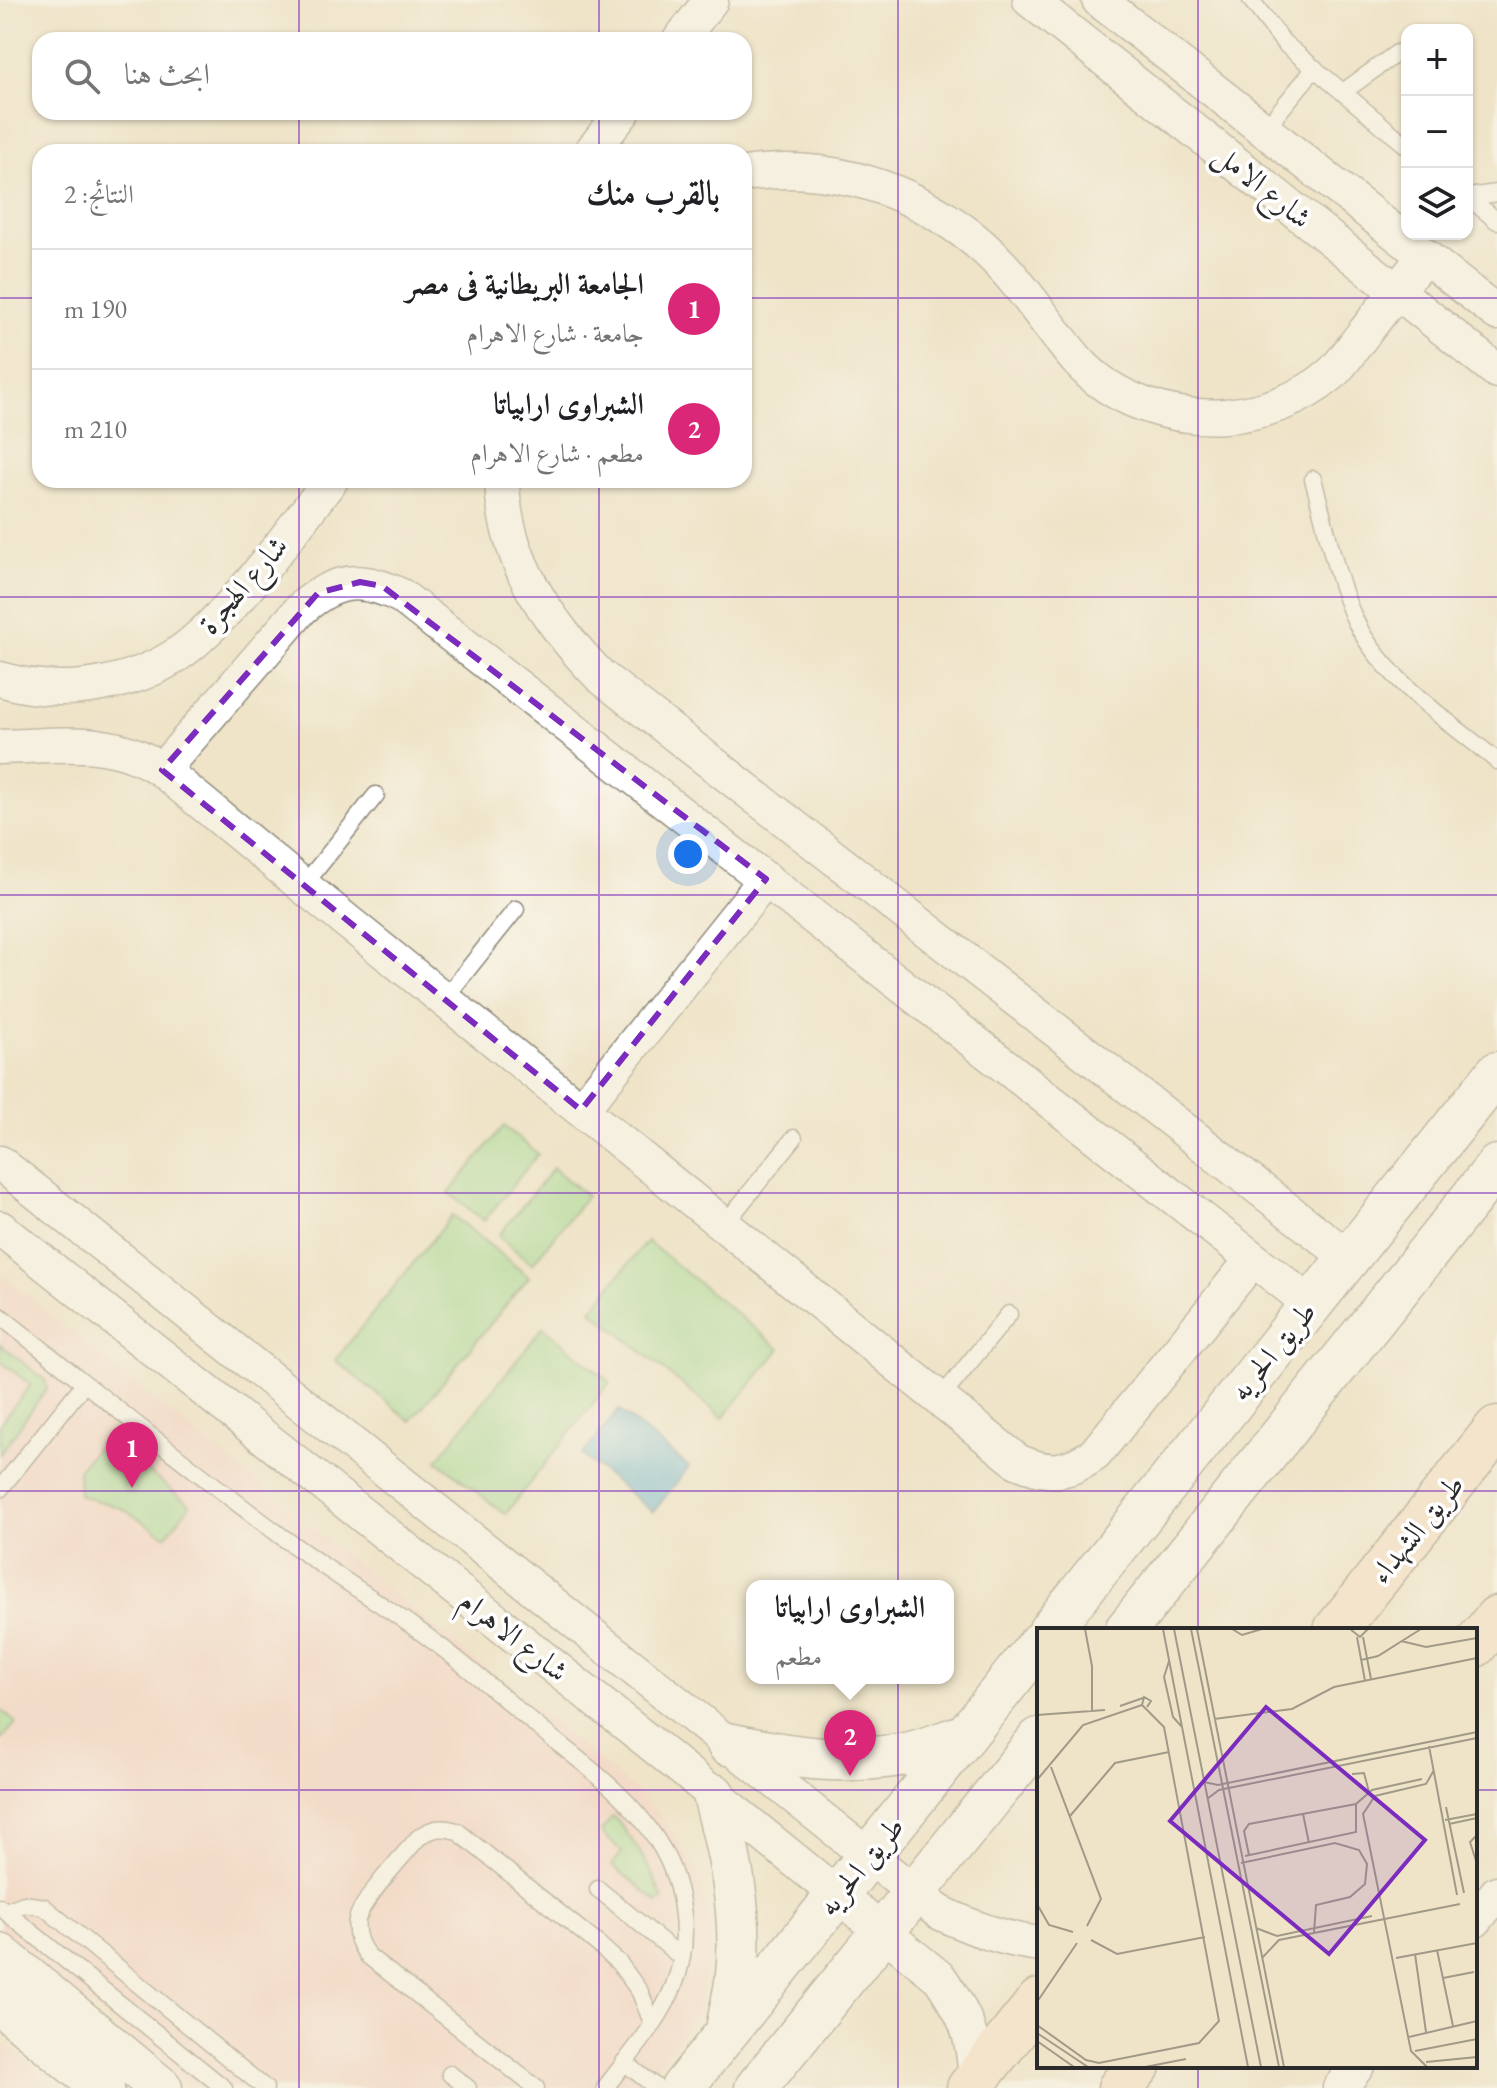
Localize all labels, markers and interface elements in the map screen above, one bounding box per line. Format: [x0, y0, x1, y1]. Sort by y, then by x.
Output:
map controls [1401, 24, 1473, 240]
button: + [1401, 24, 1473, 96]
search box [32, 32, 752, 120]
icon: search [60, 54, 104, 98]
text: ابحث هنا [124, 54, 210, 93]
button: − [1401, 96, 1473, 168]
street label: شارع الامل [1203, 134, 1320, 242]
button: layers [1401, 168, 1473, 240]
text: بالقرب منك [586, 170, 720, 214]
text: النتائج: 2 [64, 177, 134, 211]
text: الجامعة البريطانية فى مصر [406, 264, 644, 303]
text: 190 m [64, 292, 127, 326]
text: 1 [687, 292, 701, 326]
text: جامعة · شارع الاهرام [466, 316, 644, 350]
text: الشبراوى ارابياتا [493, 384, 644, 423]
text: 210 m [64, 412, 127, 446]
text: 2 [687, 412, 701, 446]
text: مطعم · شارع الاهرام [470, 436, 644, 470]
street label: شارع الهجرة [189, 527, 301, 646]
your location [668, 834, 708, 874]
street label: طريق الحريه [1221, 1293, 1325, 1409]
pin: 1 [106, 1422, 158, 1488]
street label: طريق الشهداء [1361, 1466, 1473, 1591]
popup [746, 1580, 954, 1684]
street label: شارع الاهرام [448, 1581, 577, 1696]
text: الشبراوى ارابياتا [775, 1587, 925, 1626]
inset map [1037, 1628, 1477, 2068]
text: مطعم [775, 1639, 822, 1673]
pin: 2 [824, 1710, 876, 1776]
street label: طريق الحريه [809, 1808, 913, 1924]

